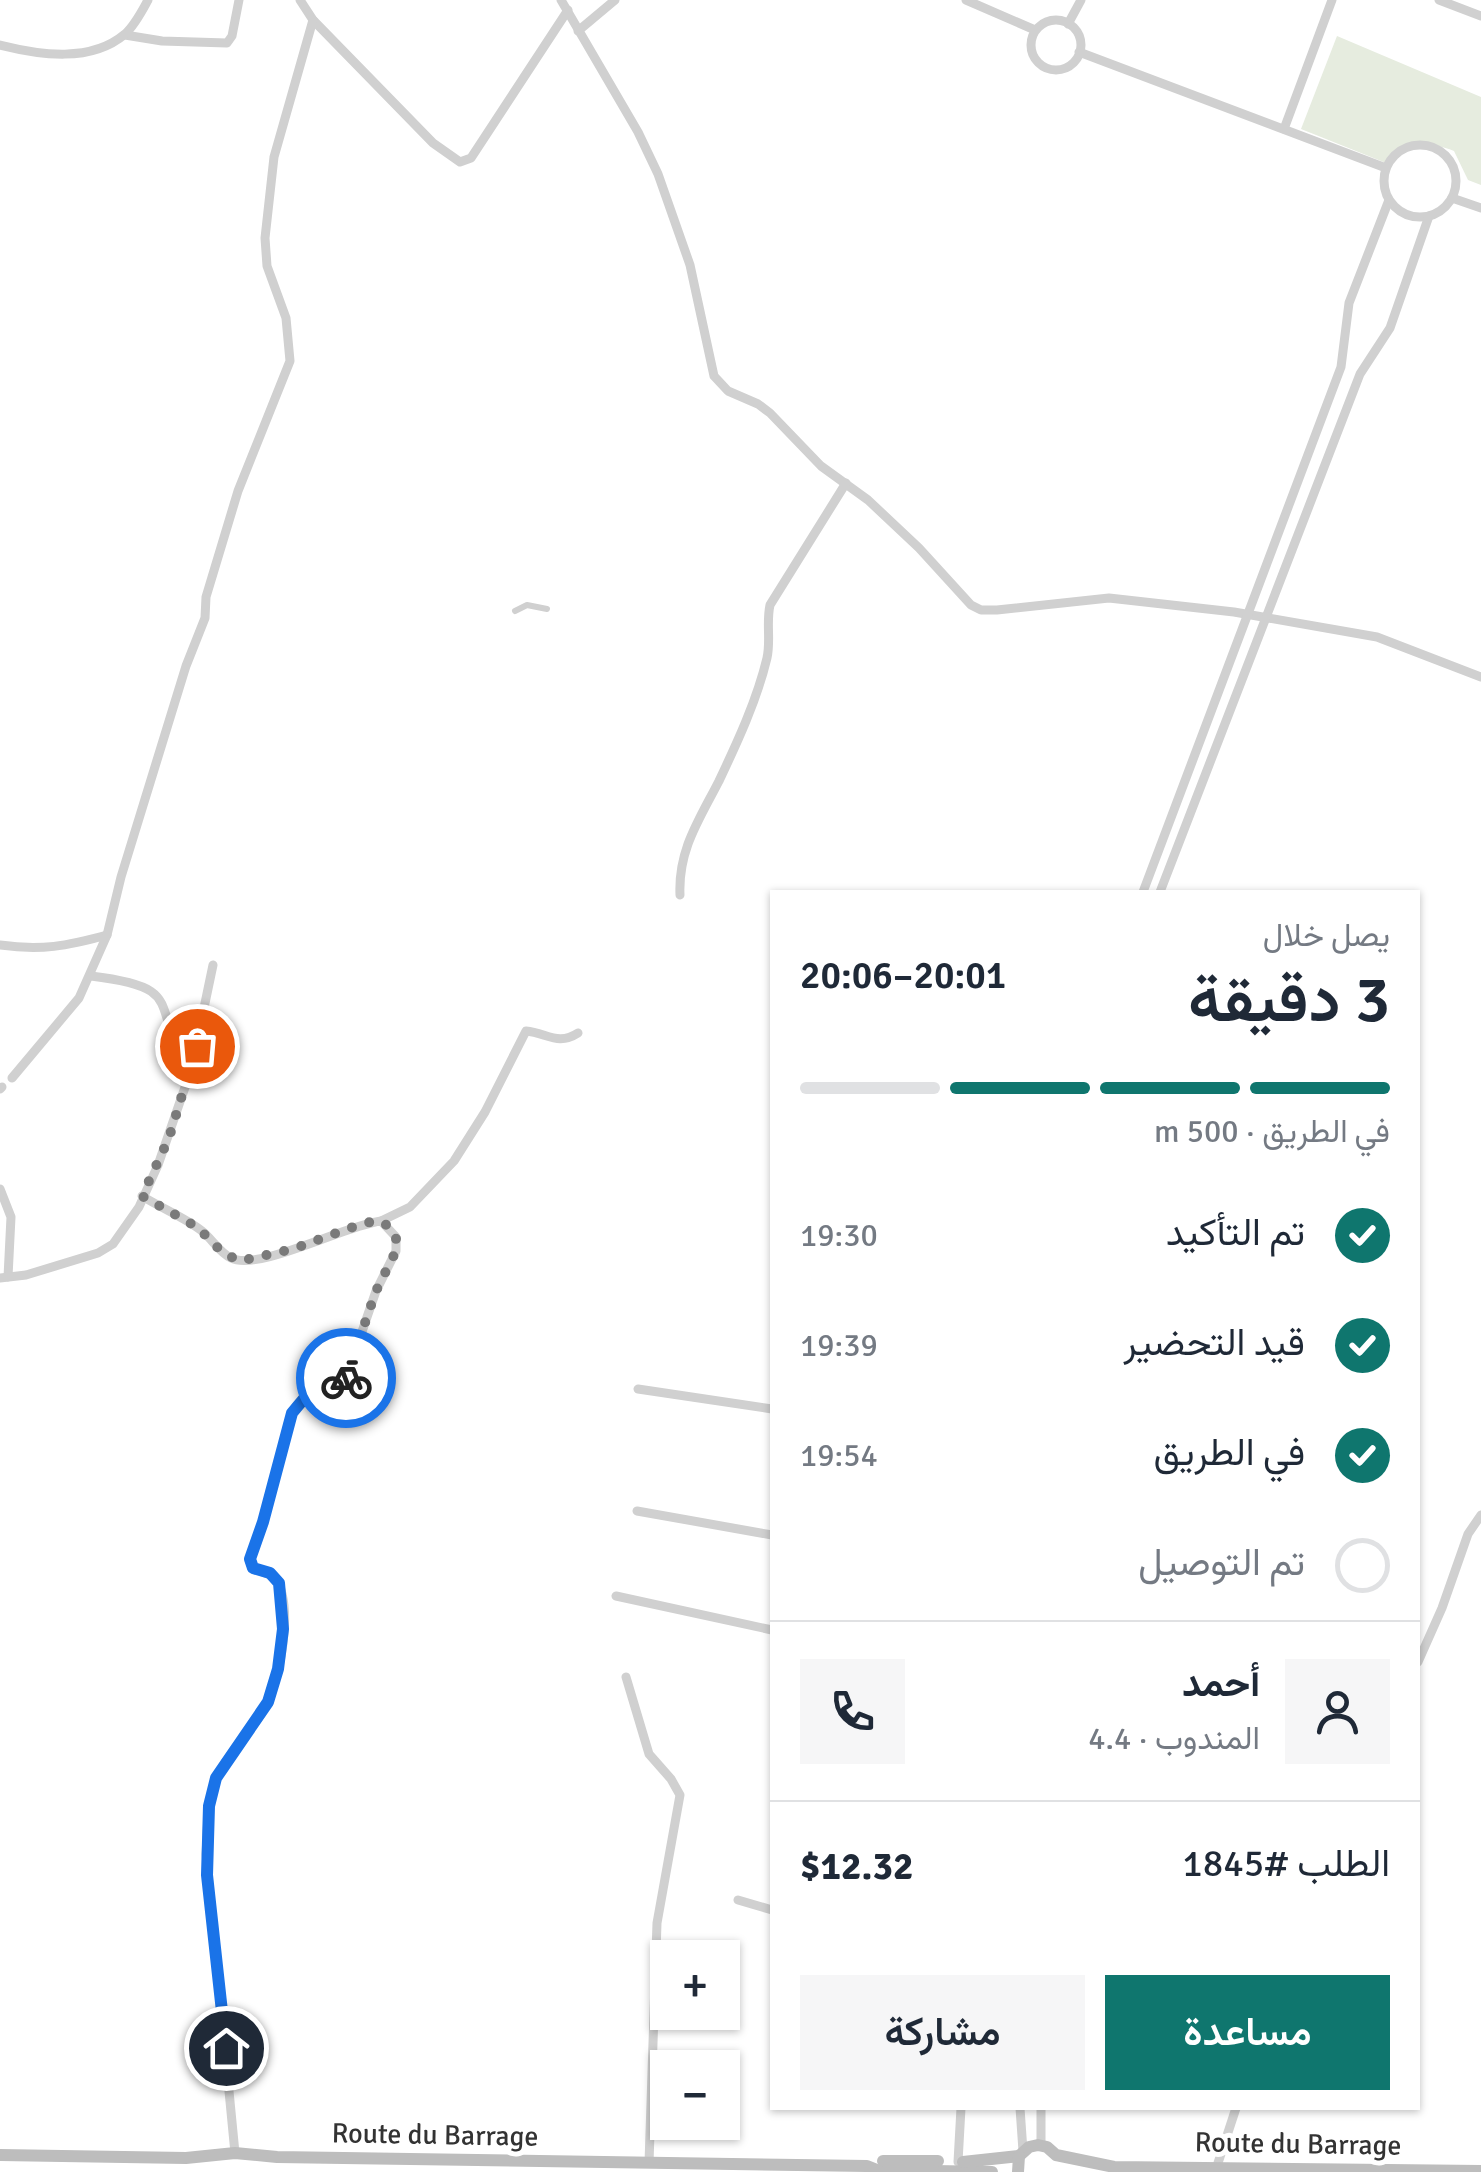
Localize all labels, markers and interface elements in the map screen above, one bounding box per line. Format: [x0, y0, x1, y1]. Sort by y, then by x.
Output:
text: يصل خلال [1263, 916, 1390, 955]
text: 20:01–20:06 [800, 952, 1006, 999]
text: 3 دقيقة [1188, 960, 1390, 1040]
pin [155, 1004, 240, 1089]
icon: bag [170, 1019, 225, 1074]
text: في الطريق · 500 m [1154, 1112, 1390, 1151]
icon: check [1335, 1208, 1390, 1263]
text: تم التأكيد [1166, 1209, 1305, 1256]
text: 19:30 [800, 1216, 878, 1255]
icon: check [1335, 1318, 1390, 1373]
text: قيد التحضير [1124, 1319, 1305, 1366]
text: 19:39 [800, 1326, 878, 1365]
courier [296, 1328, 396, 1428]
icon: bike [319, 1351, 374, 1406]
icon: check [1335, 1428, 1390, 1483]
text: في الطريق [1153, 1429, 1305, 1476]
text: 19:54 [800, 1436, 878, 1475]
text: تم التوصيل [1138, 1539, 1305, 1586]
button: phone [800, 1659, 905, 1764]
button: person [1285, 1659, 1390, 1764]
text: أحمد [1182, 1660, 1260, 1707]
text: المندوب · 4.4 [1088, 1719, 1260, 1758]
text: الطلب #1845 [1182, 1840, 1390, 1887]
text: $12.32 [800, 1843, 914, 1890]
map controls [650, 1940, 740, 2140]
button: + [650, 1940, 740, 2030]
button: مشاركة [800, 1975, 1085, 2090]
button: مساعدة [1105, 1975, 1390, 2090]
pin [184, 2006, 269, 2091]
icon: home [199, 2021, 254, 2076]
button: − [650, 2050, 740, 2140]
street label: Route du Barrage [331, 2116, 539, 2154]
street label: Route du Barrage [1194, 2125, 1402, 2163]

